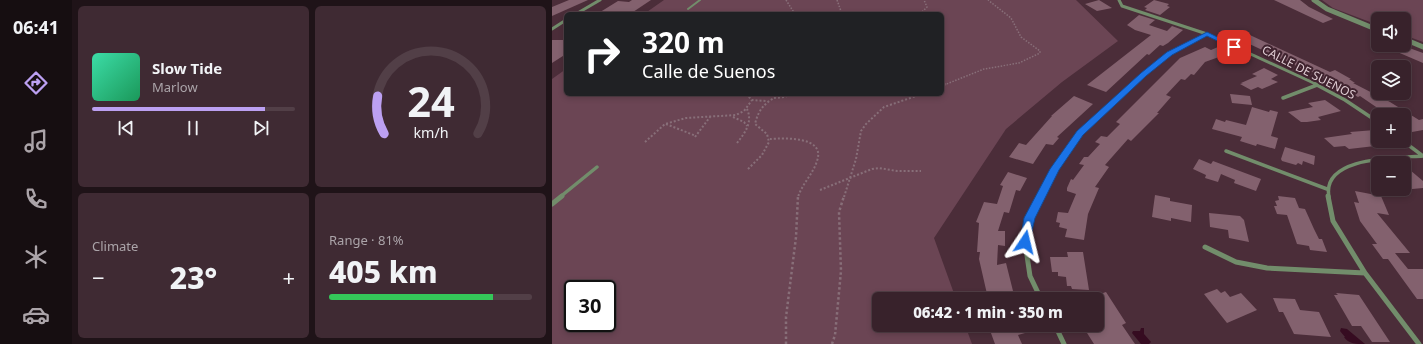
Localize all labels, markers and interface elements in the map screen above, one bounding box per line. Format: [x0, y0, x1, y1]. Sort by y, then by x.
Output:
map controls [1371, 12, 1411, 196]
button: sound [1371, 12, 1411, 52]
text: 06:41 [13, 15, 59, 39]
text: 320 m [642, 23, 725, 61]
icon: right [576, 28, 628, 80]
pin [1217, 30, 1251, 64]
icon: arrive [1223, 36, 1245, 58]
street label: CALLE DE SUENOS [1259, 41, 1359, 103]
text: Slow Tide [152, 58, 222, 78]
text: Calle de Suenos [642, 59, 775, 83]
button: layers [1371, 60, 1411, 100]
icon: directions [22, 69, 50, 97]
text: 24 [407, 73, 454, 129]
text: Marlow [152, 78, 198, 96]
button: + [1371, 108, 1411, 148]
icon: previous [115, 117, 137, 139]
icon: pause [182, 117, 204, 139]
icon: next [250, 117, 272, 139]
text: km/h [413, 123, 448, 142]
icon: music [22, 127, 50, 155]
button: − [1371, 156, 1411, 196]
icon: phone [22, 185, 50, 213]
position arrow [1004, 221, 1046, 263]
text: Range · 81% [329, 231, 404, 249]
text: Climate [92, 237, 138, 255]
icon: climate [22, 243, 50, 271]
text: 405 km [329, 251, 438, 292]
text: 23° [170, 257, 217, 298]
text: − [92, 262, 105, 292]
text: + [282, 262, 295, 292]
speed limit sign: 30 [564, 280, 616, 332]
icon: car [22, 301, 50, 329]
text: 06:42 · 1 min · 350 m [913, 302, 1063, 322]

